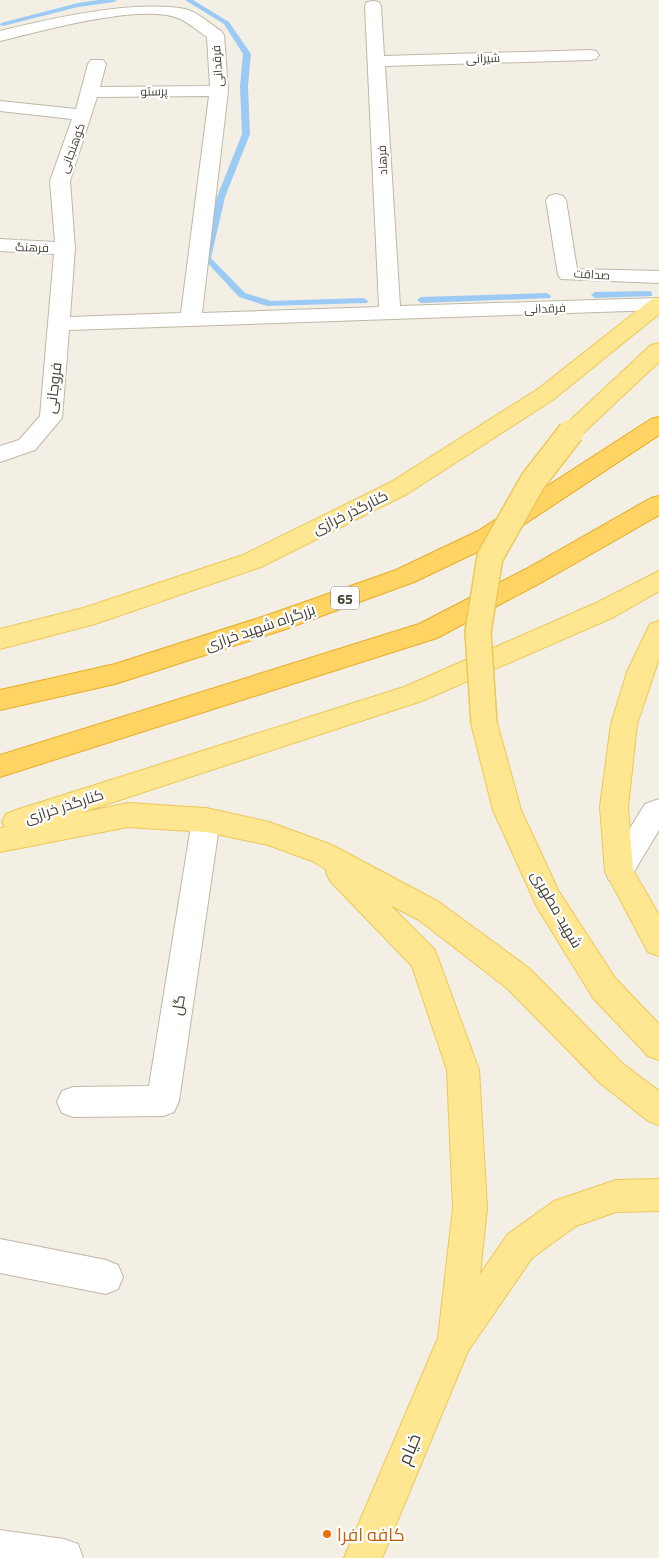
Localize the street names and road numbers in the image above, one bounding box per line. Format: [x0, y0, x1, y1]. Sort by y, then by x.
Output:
street label: فرقدانی [206, 45, 228, 87]
street label: شیرانی [466, 48, 500, 68]
street label: پرستو [140, 81, 169, 101]
street label: کوهنجانی [54, 120, 90, 176]
street label: فرهاد [372, 145, 392, 175]
street label: فرهنگ [15, 237, 49, 257]
street label: صداقت [573, 263, 611, 285]
street label: فرقدانی [524, 298, 566, 318]
street label: فروجانی [38, 361, 68, 415]
street label: کنارگذر خرازی [308, 484, 392, 540]
road number: 65 [331, 586, 359, 610]
street label: بزرگراه شهید خرازی [202, 597, 318, 657]
street label: کنارگذر خرازی [22, 782, 106, 830]
street label: شهید مطهری [525, 866, 589, 952]
street label: گل [165, 993, 191, 1017]
street label: خیام [390, 1429, 428, 1469]

